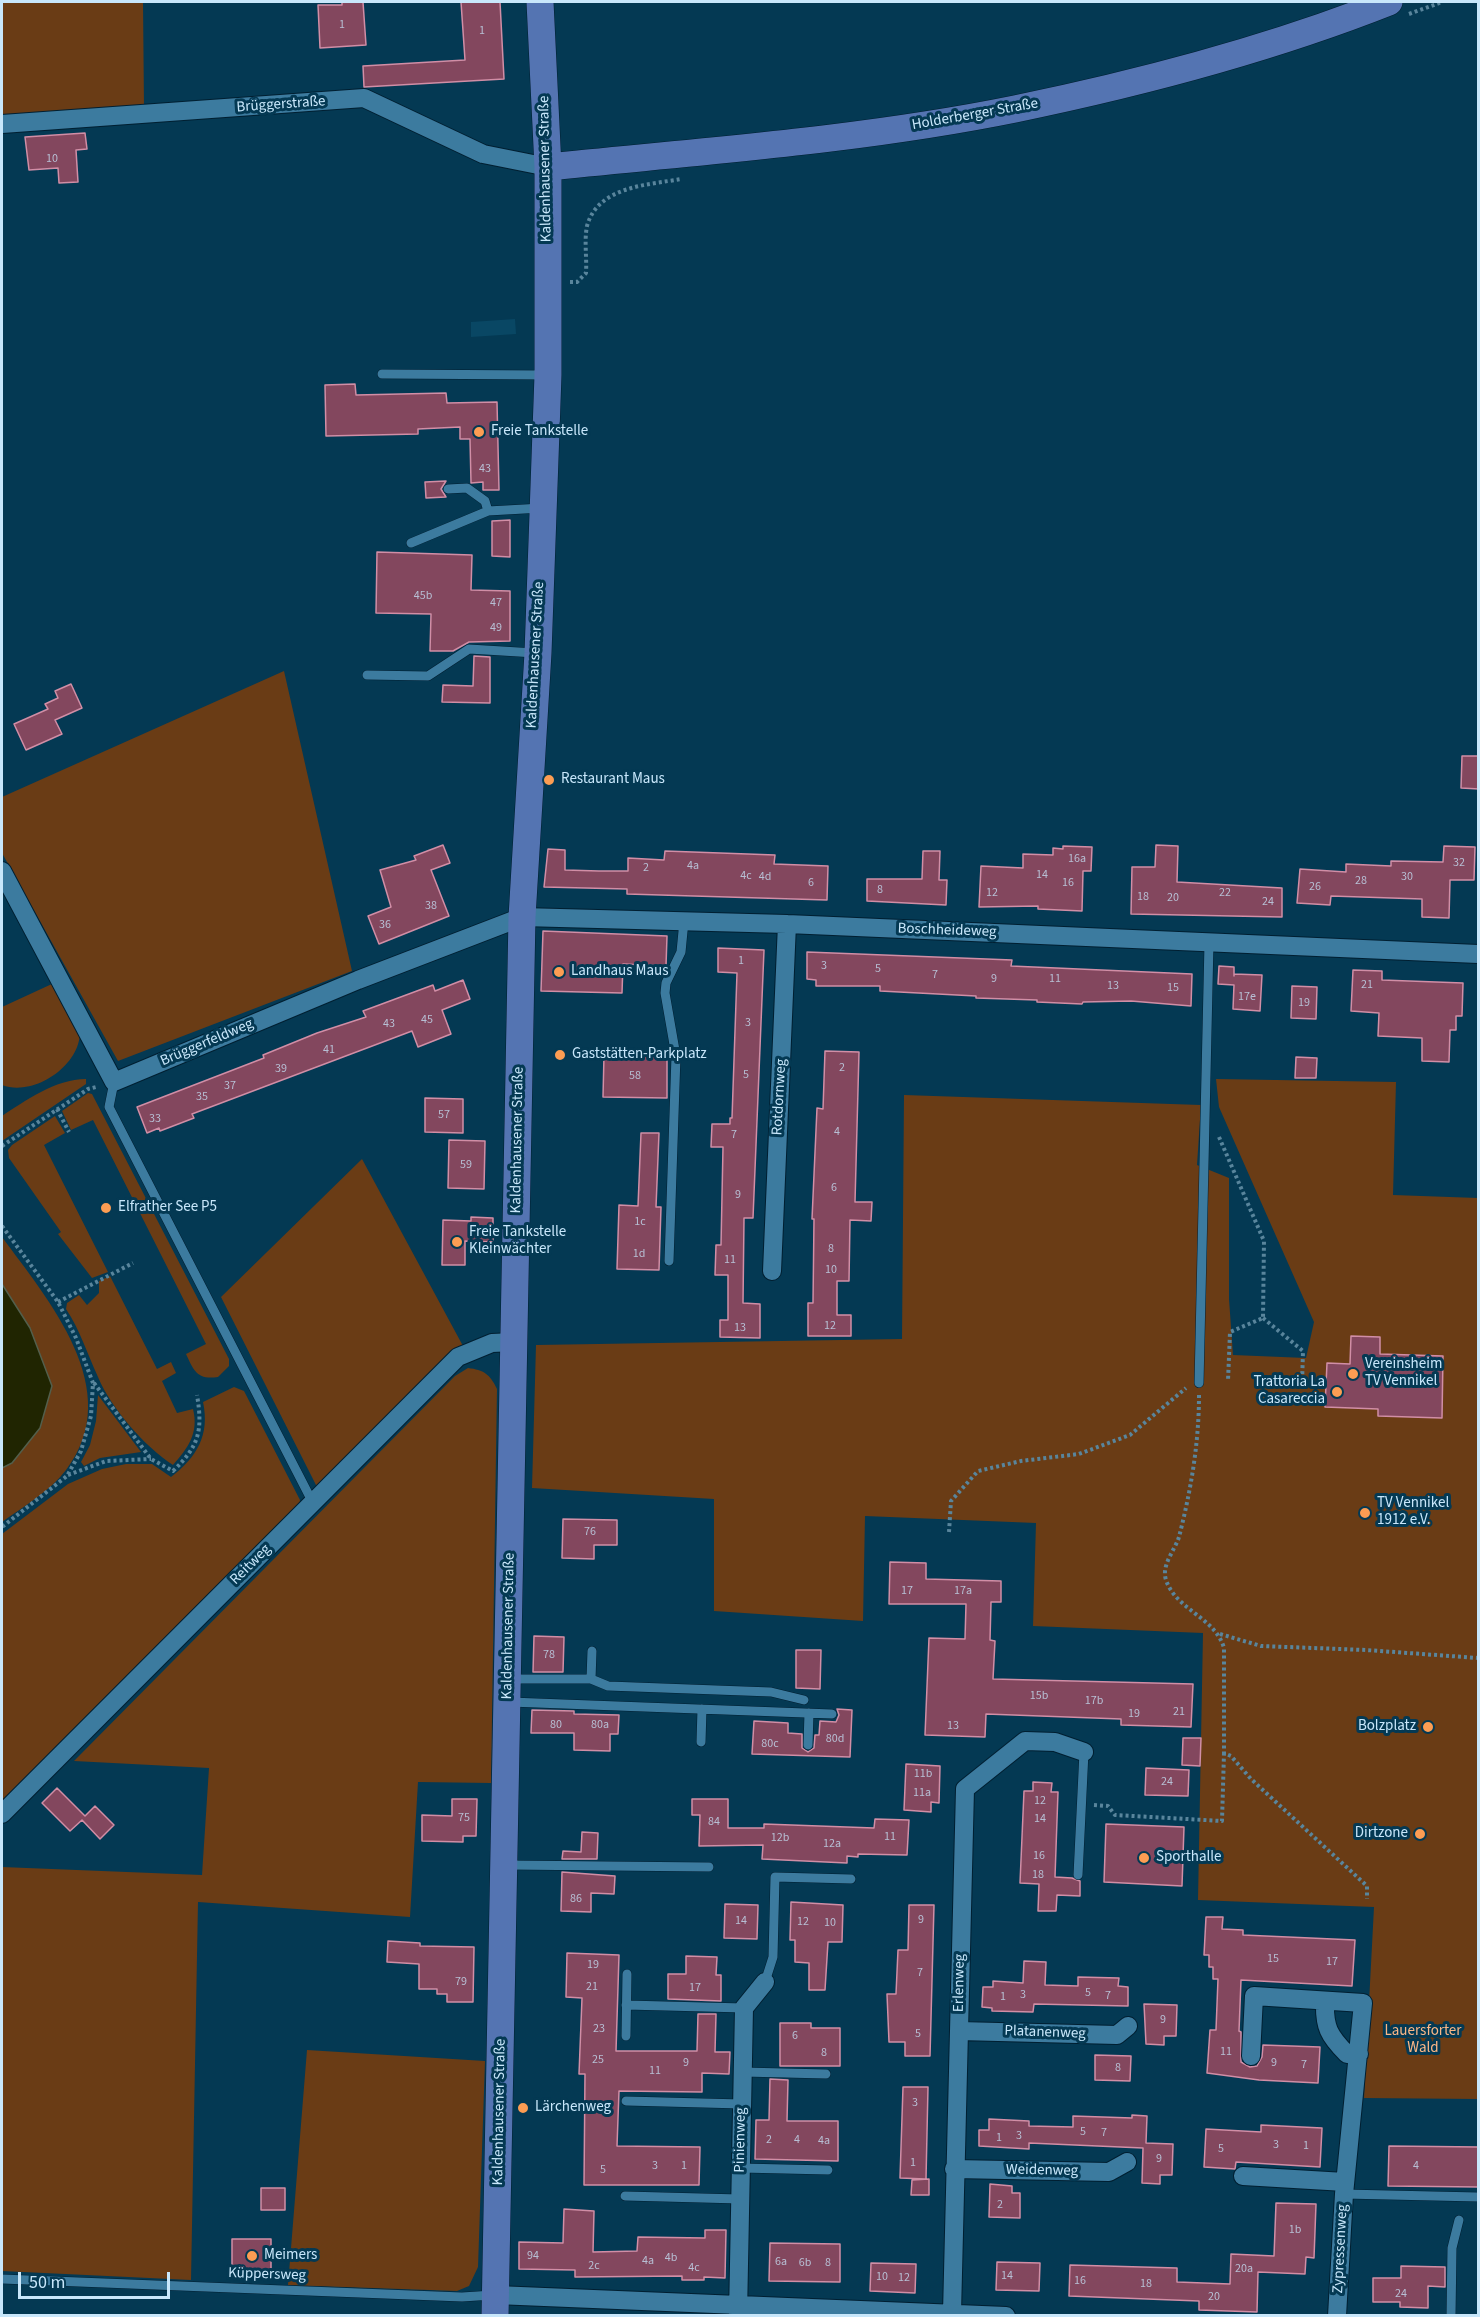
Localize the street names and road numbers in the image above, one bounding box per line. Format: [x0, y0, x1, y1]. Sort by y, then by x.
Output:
street label: Brüggerstraße [236, 93, 326, 117]
street label: Kaldenhausener Straße [536, 95, 556, 243]
street label: Holderberger Straße [911, 95, 1039, 135]
street label: Kaldenhausener Straße [523, 581, 549, 729]
street label: Boschheideweg [897, 920, 997, 942]
street label: Brüggerfeldweg [158, 1015, 256, 1071]
street label: Rotdornweg [769, 1058, 791, 1136]
street label: Kaldenhausener Straße [508, 1066, 528, 1214]
street label: Reitweg [227, 1541, 275, 1589]
street label: Kaldenhausener Straße [499, 1552, 519, 1700]
street label: Erlenweg [950, 1954, 970, 2012]
street label: Platanenweg [1004, 2023, 1086, 2043]
street label: Kaldenhausener Straße [490, 2038, 510, 2186]
street label: Pinienweg [731, 2107, 751, 2173]
street label: Weidenweg [1006, 2161, 1078, 2181]
street label: Zypressenweg [1330, 2204, 1352, 2294]
street label: Küppersweg [228, 2265, 306, 2285]

